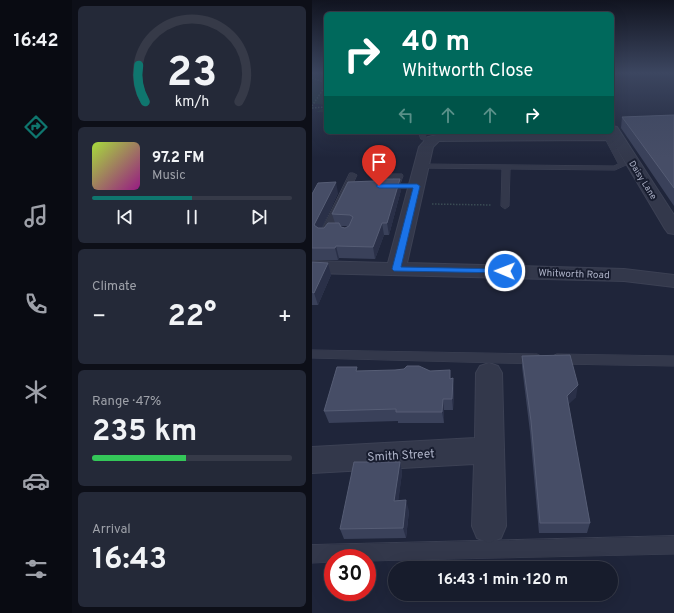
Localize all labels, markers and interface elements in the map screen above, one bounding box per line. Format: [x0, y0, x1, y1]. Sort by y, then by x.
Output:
text: 40 m [402, 25, 470, 61]
icon: right [336, 28, 388, 80]
text: 16:42 [13, 30, 59, 53]
text: 23 [167, 48, 217, 101]
text: Whitworth Close [402, 60, 533, 83]
text: km/h [175, 92, 209, 110]
icon: left [395, 104, 417, 126]
icon: ahead [437, 104, 459, 126]
icon: ahead [479, 104, 501, 126]
icon: right [521, 104, 543, 126]
icon: directions [22, 113, 50, 141]
pin [362, 145, 396, 186]
text: 97.2 FM [152, 149, 204, 168]
icon: arrive [368, 151, 390, 173]
street label: Daisy Lane [626, 159, 659, 202]
text: Music [152, 168, 186, 184]
icon: music [22, 202, 50, 230]
icon: previous [114, 206, 136, 228]
icon: pause [181, 206, 203, 228]
icon: next [248, 206, 270, 228]
position arrow [484, 250, 526, 292]
street label: Whitworth Road [538, 267, 610, 282]
text: Climate [92, 279, 137, 295]
icon: phone [22, 290, 50, 318]
text: 22° [167, 299, 217, 336]
text: − [92, 304, 106, 331]
text: + [278, 304, 292, 331]
icon: climate [22, 378, 50, 406]
text: Range · 47% [92, 394, 161, 410]
text: 235 km [92, 414, 197, 451]
street label: Smith Street [367, 446, 435, 466]
icon: car [22, 467, 50, 495]
text: Arrival [92, 522, 131, 538]
text: 16:43 [92, 542, 167, 579]
speed limit sign: 30 [324, 549, 376, 601]
icon: filters [22, 555, 50, 583]
text: 16:43 · 1 min · 120 m [438, 571, 568, 590]

